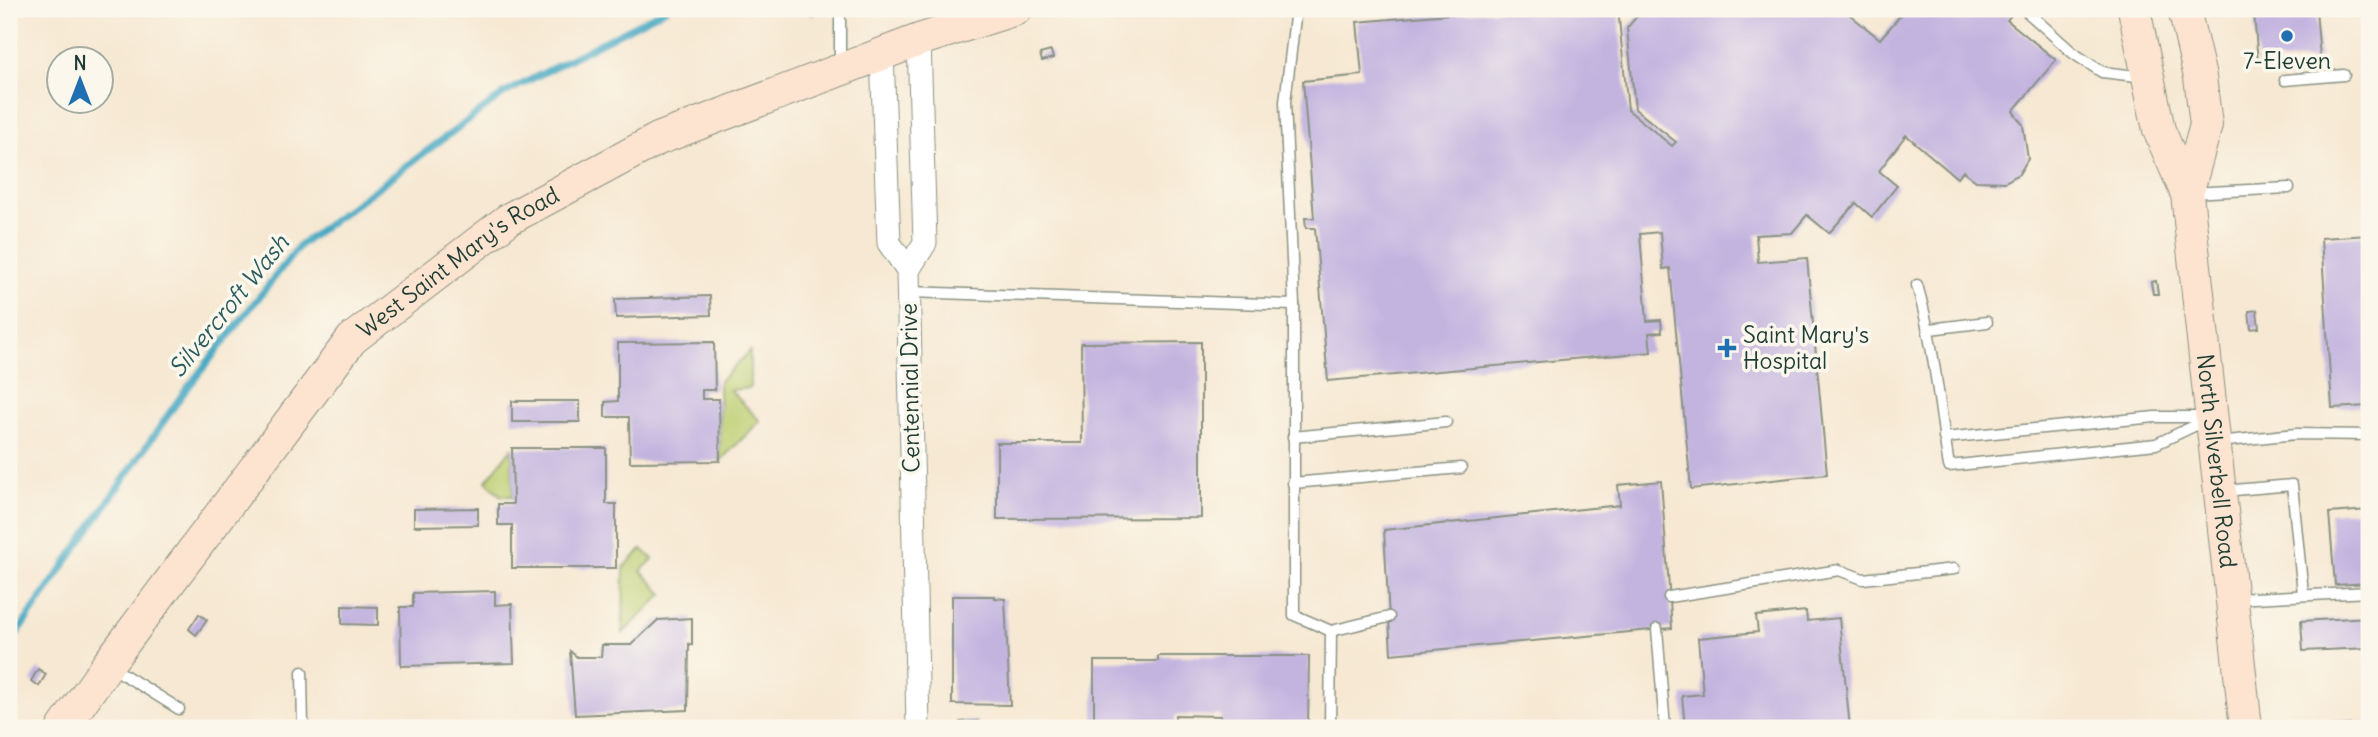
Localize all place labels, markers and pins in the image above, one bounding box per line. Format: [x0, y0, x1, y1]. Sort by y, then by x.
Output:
marker: 7-Eleven [2279, 28, 2295, 44]
place label: 7-Eleven [2243, 46, 2331, 75]
place label: Saint Mary's Hospital [1743, 320, 1869, 375]
marker: Saint Mary's Hospital [1717, 338, 1737, 358]

